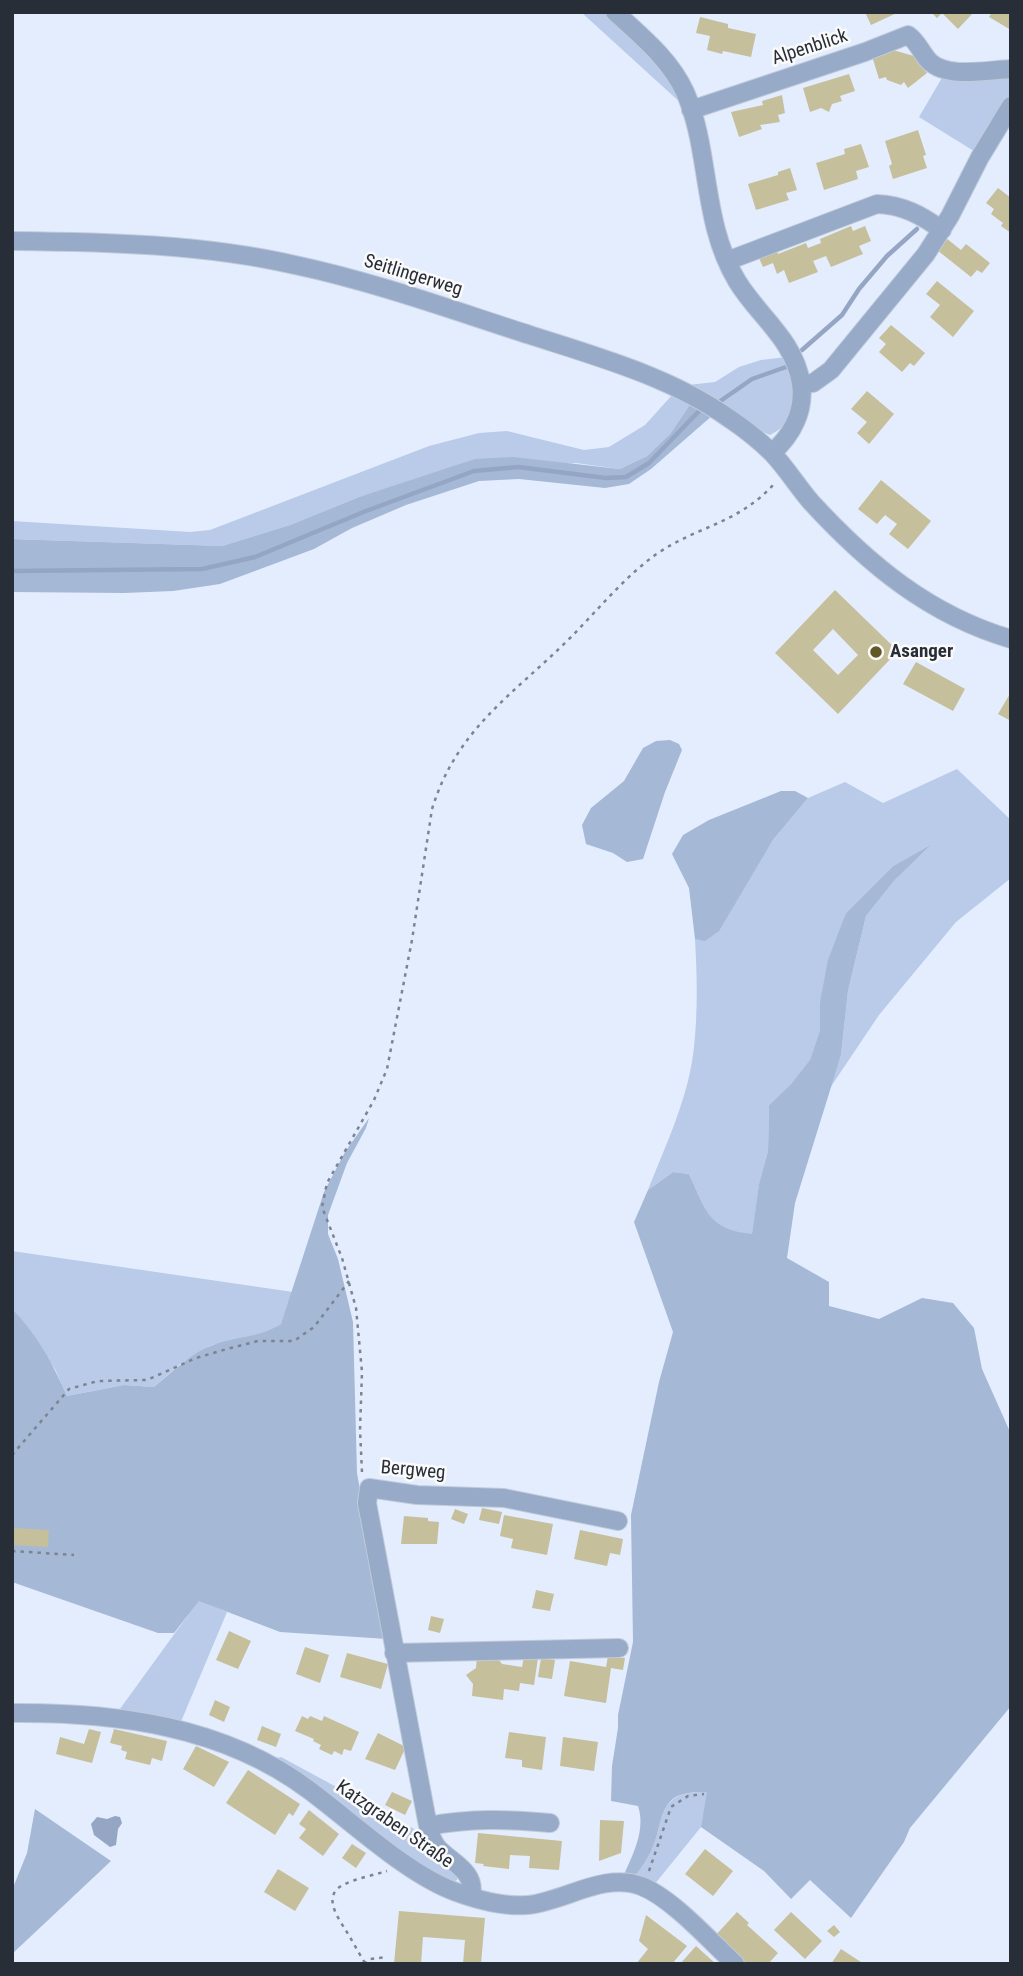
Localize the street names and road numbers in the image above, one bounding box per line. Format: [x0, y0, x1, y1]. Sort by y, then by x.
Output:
street label: Alpenblick [769, 25, 851, 71]
street label: Seitlingerweg [361, 250, 465, 302]
street label: Bergweg [380, 1457, 446, 1485]
street label: Katzgraben Straße [331, 1776, 457, 1874]

